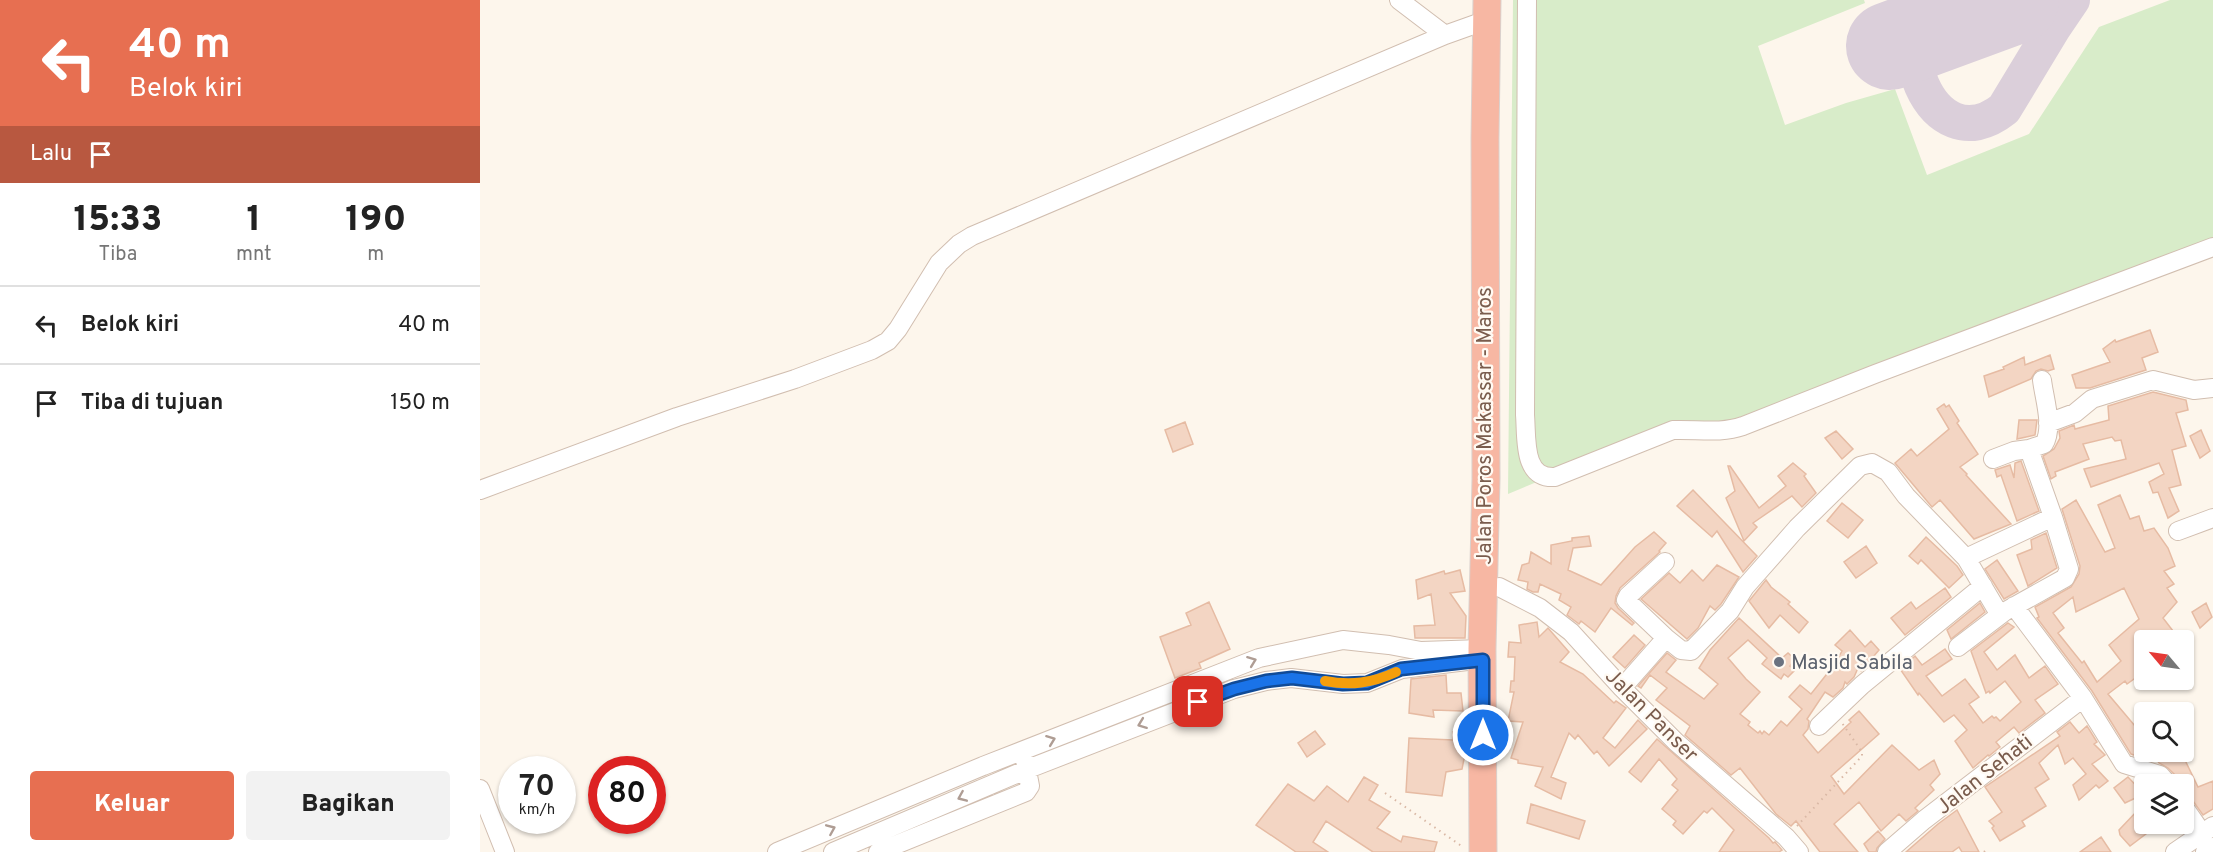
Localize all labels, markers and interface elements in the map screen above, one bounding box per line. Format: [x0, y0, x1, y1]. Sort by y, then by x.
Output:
text: 40 m [129, 20, 231, 73]
icon: left [30, 24, 108, 102]
text: Belok kiri [129, 72, 243, 106]
icon: arrive [84, 138, 117, 171]
text: Lalu [30, 141, 72, 168]
text: 15:33 [74, 198, 162, 244]
text: 1 [246, 198, 261, 244]
text: 190 [345, 198, 406, 244]
text: Tiba [99, 242, 137, 268]
text: mnt [236, 242, 272, 268]
text: m [367, 242, 384, 268]
street label: Jalan Poros Makassar - Maros [1472, 287, 1499, 565]
icon: left [30, 309, 63, 342]
text: Belok kiri [81, 312, 179, 339]
text: 40 m [398, 312, 450, 339]
icon: arrive [30, 387, 63, 420]
text: Tiba di tujuan [81, 390, 223, 417]
text: 150 m [390, 390, 450, 417]
north arrow [2134, 630, 2194, 690]
map controls [2134, 630, 2194, 834]
place label: Masjid Sabila [1791, 650, 1913, 677]
marker: Masjid Sabila [1772, 655, 1786, 669]
one-way arrow [1245, 656, 1256, 668]
street label: Jalan Panser [1598, 664, 1703, 769]
pin [1172, 676, 1223, 727]
icon: arrive [1181, 685, 1214, 718]
button: search [2134, 702, 2194, 762]
position arrow [1451, 703, 1515, 767]
one-way arrow [1138, 717, 1149, 729]
street label: Jalan Sehati [1931, 729, 2039, 821]
one-way arrow [1045, 735, 1056, 748]
speed limit sign: 80 [588, 756, 666, 834]
text: 70 [519, 769, 555, 806]
button: Keluar [30, 771, 234, 840]
button: Bagikan [246, 771, 450, 840]
button: layers [2134, 774, 2194, 834]
one-way arrow [957, 790, 968, 802]
text: km/h [519, 801, 555, 820]
one-way arrow [825, 824, 836, 836]

